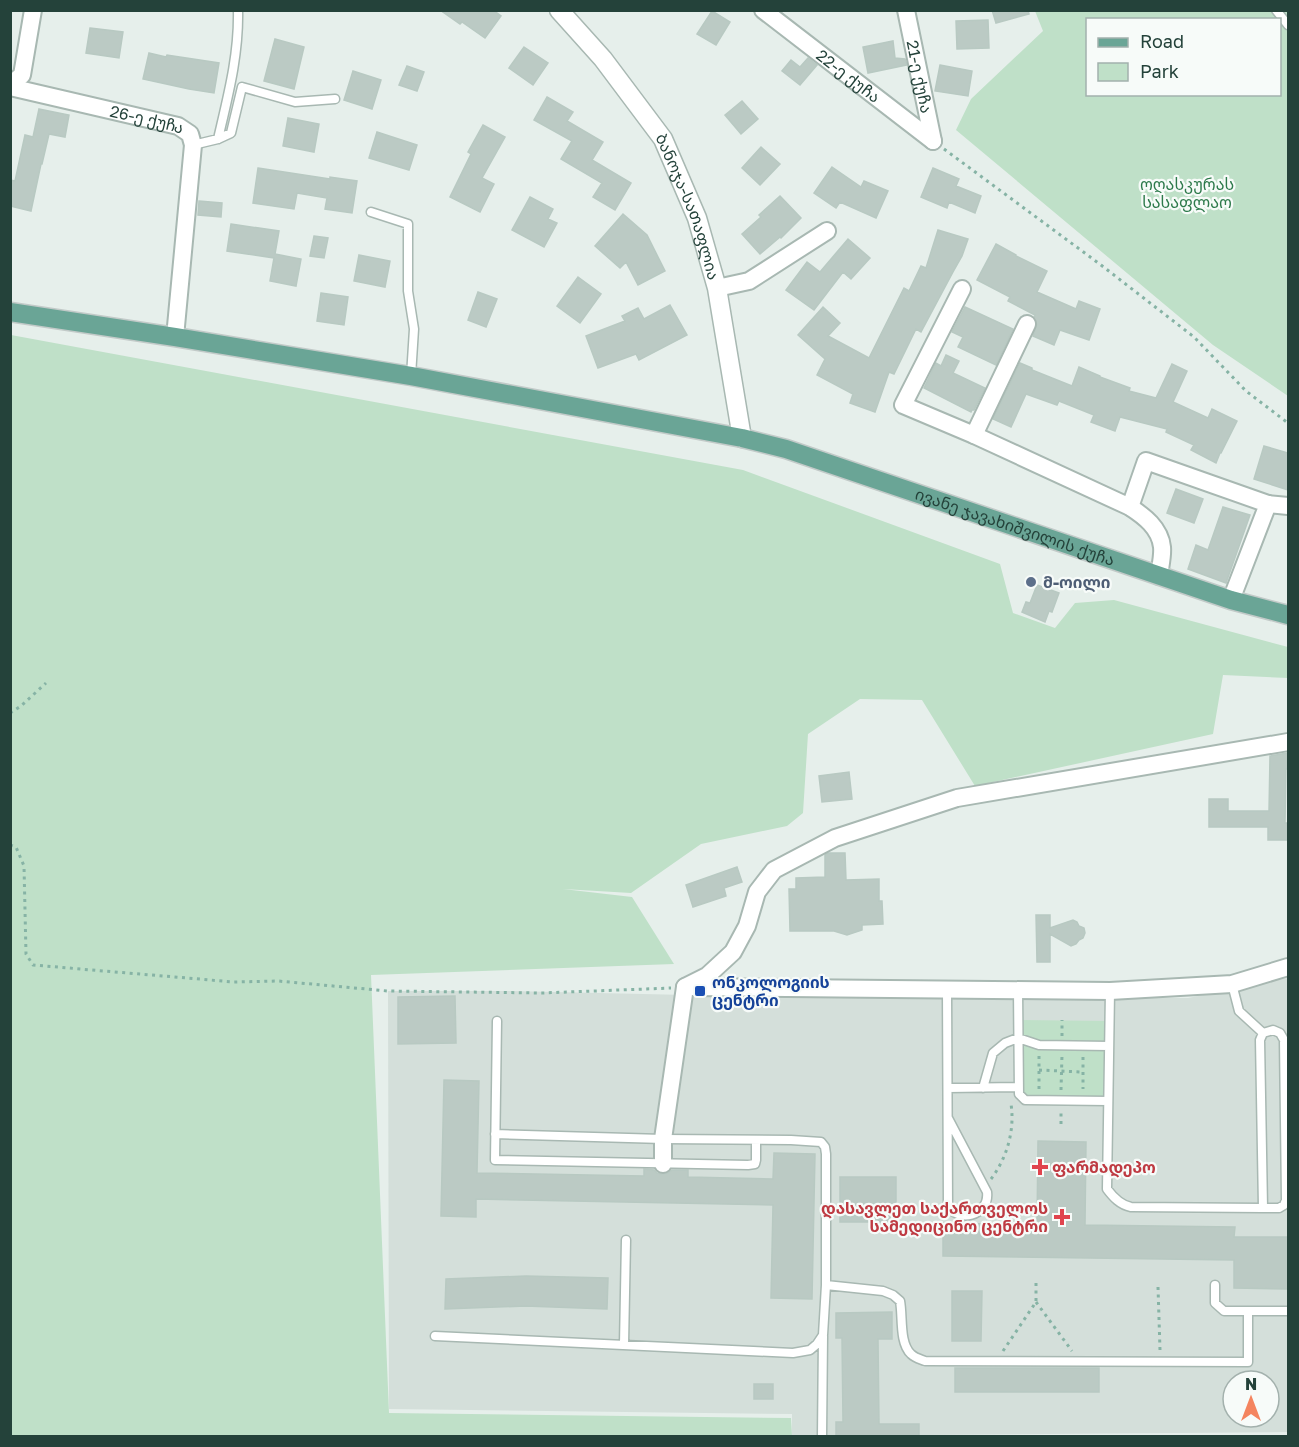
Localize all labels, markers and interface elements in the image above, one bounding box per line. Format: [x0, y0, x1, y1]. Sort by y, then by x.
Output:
legend [1086, 18, 1281, 96]
text: Road [1140, 30, 1184, 52]
street label: 21-ე ქუჩა [902, 38, 937, 115]
street label: 22-ე ქუჩა [813, 45, 885, 107]
text: Park [1140, 60, 1179, 82]
street label: 26-ე ქუჩა [108, 101, 189, 138]
street label: ბანოჯა-სათაფლია [652, 129, 724, 282]
park label: ოღასკურას სასაფლაო [1140, 174, 1234, 213]
street label: ივანე ჯავახიშვილის ქუჩა [913, 484, 1117, 570]
place label: მ-ოილი [1043, 572, 1110, 593]
marker: მ-ოილი [1024, 575, 1038, 589]
place label: ონკოლოგიის ცენტრი [712, 972, 830, 1010]
marker: ონკოლოგიის ცენტრი [693, 984, 707, 998]
place label: ფარმადეპო [1052, 1157, 1156, 1178]
marker: ფარმადეპო [1033, 1160, 1047, 1174]
place label: დასავლეთ საქართველოს სამედიცინო ცენტრი [821, 1198, 1048, 1237]
marker: დასავლეთ საქართველოს სამედიცინო ცენტრი [1053, 1208, 1071, 1226]
north arrow [1221, 1369, 1281, 1429]
text: N [1245, 1374, 1257, 1394]

